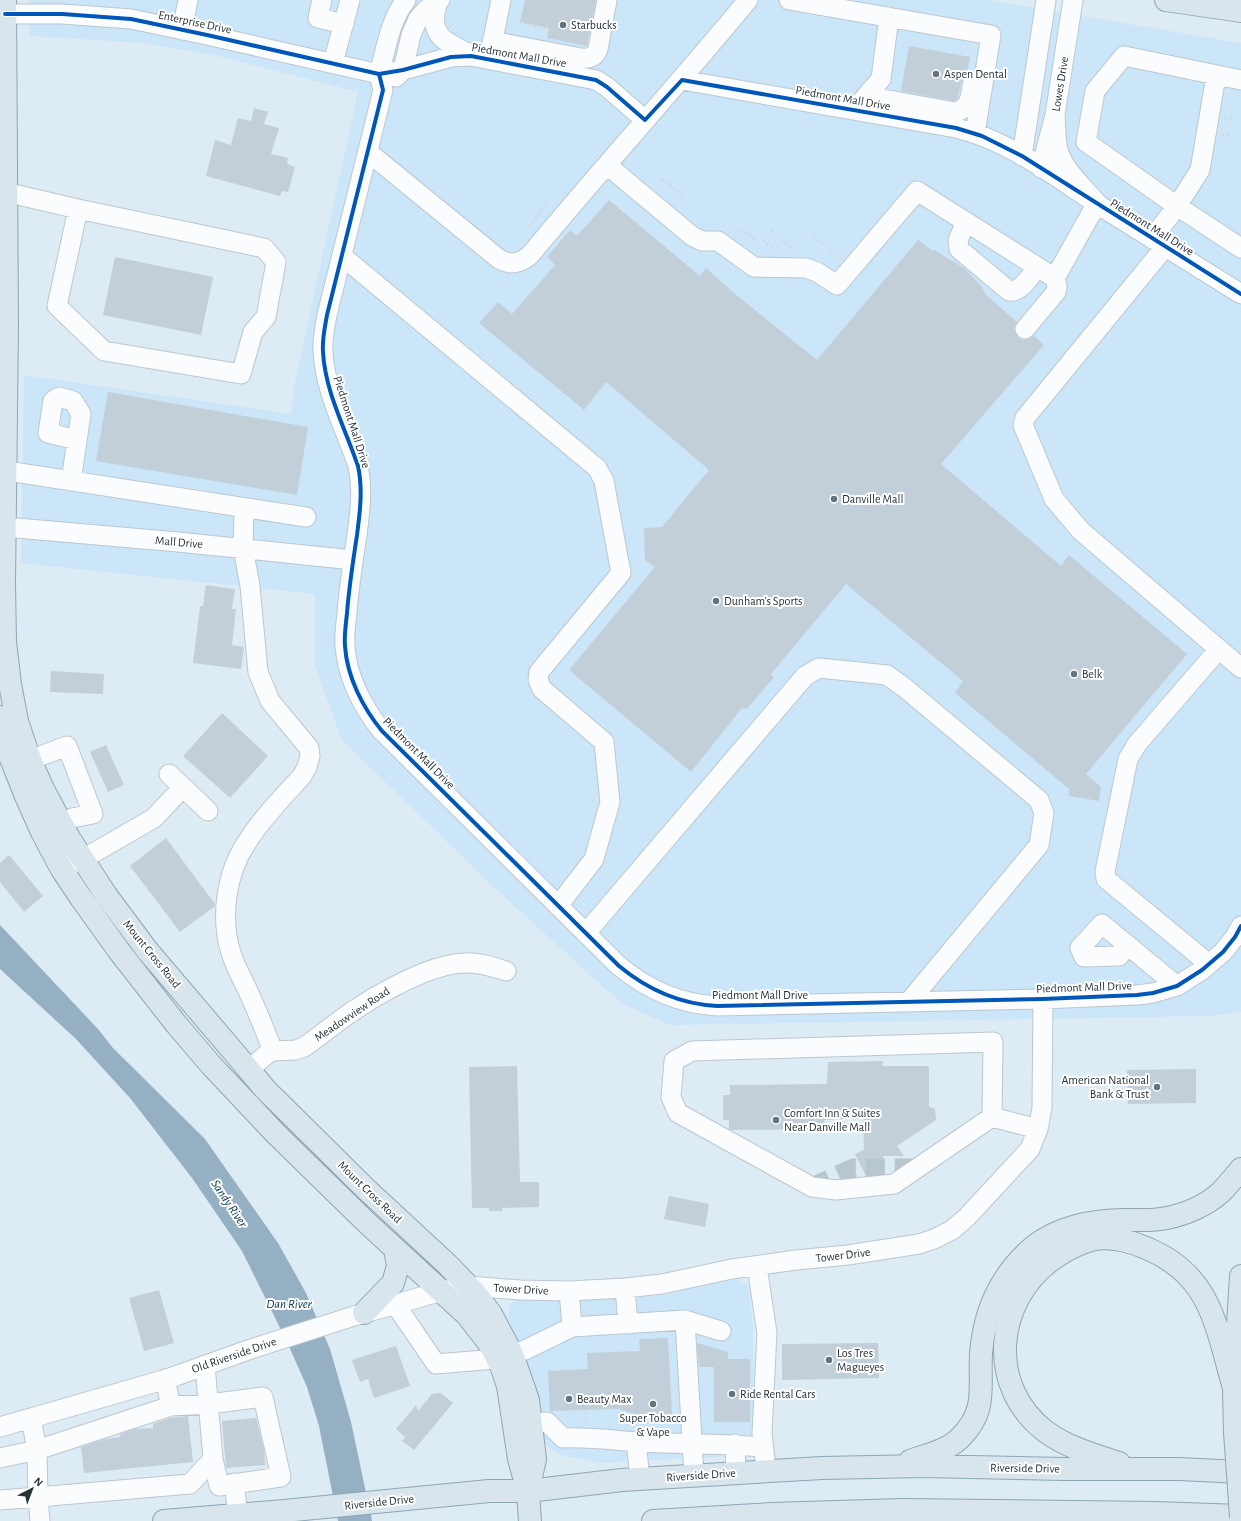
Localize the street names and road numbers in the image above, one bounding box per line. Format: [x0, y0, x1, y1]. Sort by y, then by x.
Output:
street label: Enterprise Drive [157, 8, 233, 36]
street label: Piedmont Mall Drive [471, 41, 567, 69]
street label: Lowes Drive [1050, 56, 1070, 112]
street label: Piedmont Mall Drive [795, 84, 891, 112]
street label: Piedmont Mall Drive [1108, 196, 1196, 258]
street label: Piedmont Mall Drive [331, 374, 373, 470]
street label: Mall Drive [155, 534, 203, 550]
street label: Piedmont Mall Drive [381, 715, 457, 791]
street label: Mount Cross Road [121, 918, 183, 990]
street label: Piedmont Mall Drive [1036, 979, 1132, 995]
street label: Meadowview Road [312, 984, 392, 1044]
street label: Piedmont Mall Drive [712, 989, 808, 1001]
street label: Mount Cross Road [336, 1159, 404, 1225]
street label: Tower Drive [815, 1246, 871, 1264]
street label: Tower Drive [493, 1282, 549, 1296]
street label: Old Riverside Drive [190, 1335, 278, 1375]
street label: Riverside Drive [990, 1461, 1060, 1475]
street label: Riverside Drive [666, 1467, 736, 1483]
street label: Riverside Drive [344, 1492, 414, 1512]

